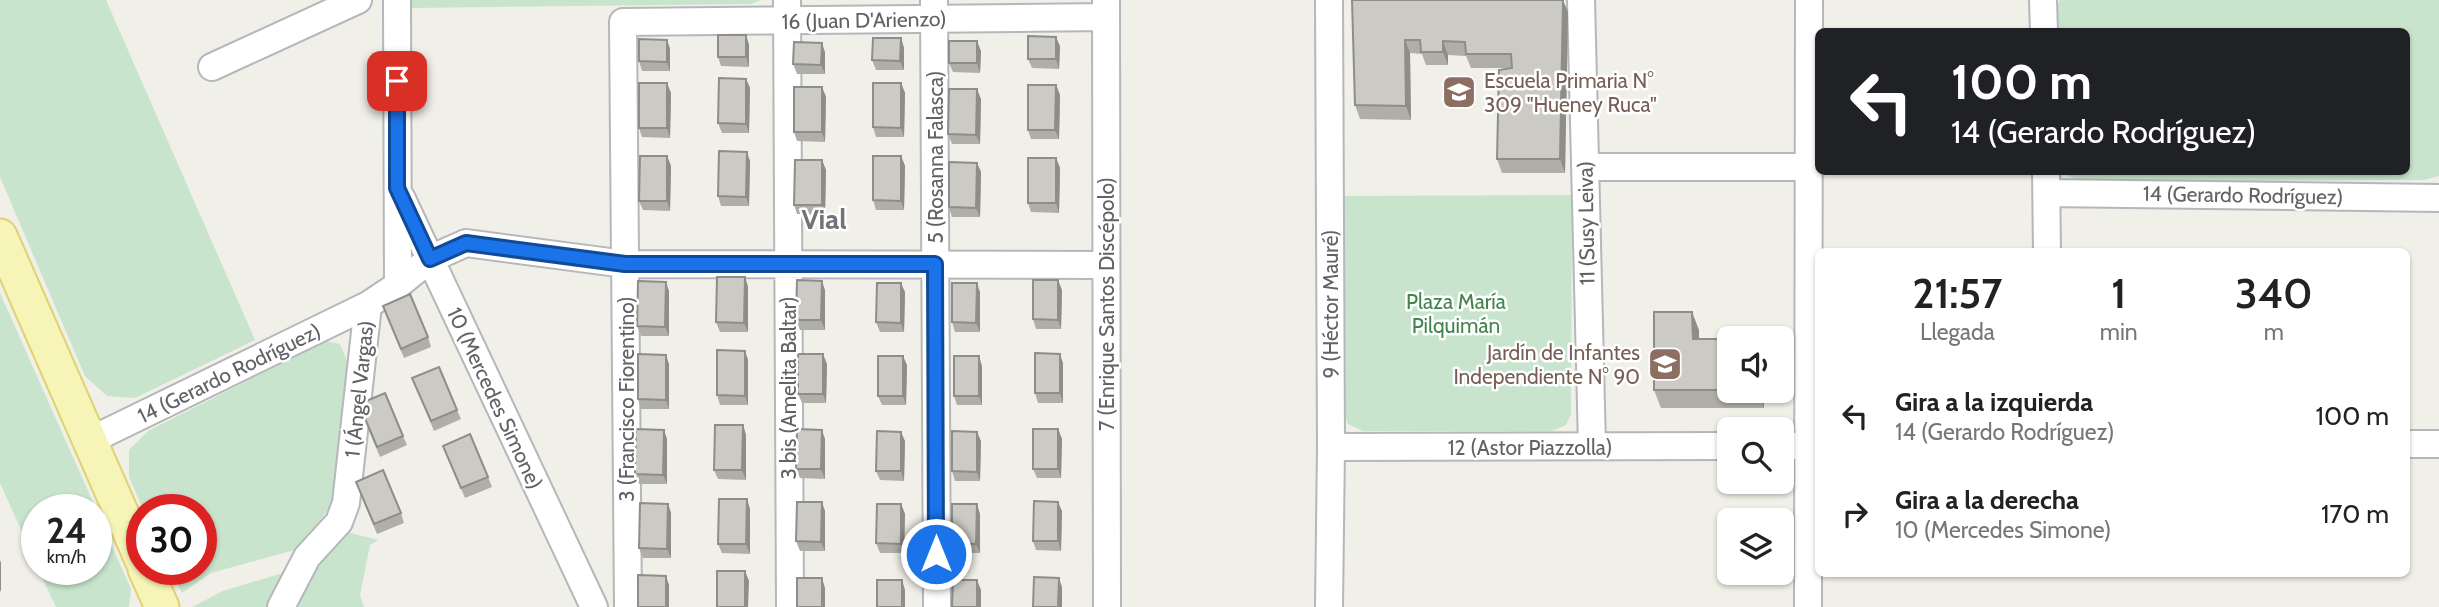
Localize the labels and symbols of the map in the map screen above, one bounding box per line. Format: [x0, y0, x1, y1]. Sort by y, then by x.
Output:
street label: 16 (Juan D'Arienzo) [781, 6, 947, 34]
pin [367, 51, 427, 111]
place label: Escuela Primaria N° 309 "Hueney Ruca" [1484, 68, 1657, 117]
street label: 5 (Rosanna Falasca) [923, 71, 948, 243]
school or university icon: Escuela Primaria N° 309 "Hueney Ruca" [1440, 73, 1478, 111]
street label: 11 (Susy Leiva) [1572, 161, 1600, 285]
street label: 7 (Enrique Santos Discépolo) [1094, 177, 1119, 431]
street label: 14 (Gerardo Rodríguez) [2143, 181, 2343, 209]
district label: Vial [801, 202, 847, 236]
street label: 9 (Héctor Mauré) [1318, 230, 1343, 378]
park label: Plaza María Pilquimán [1406, 289, 1506, 338]
street label: 3 (Francisco Fiorentino) [614, 296, 639, 502]
street label: 3 bis (Amelita Baltar) [776, 297, 801, 479]
street label: 10 (Mercedes Simone) [442, 303, 548, 493]
street label: 14 (Gerardo Rodríguez) [133, 318, 325, 428]
street label: 1 (Ángel Vargas) [339, 319, 379, 459]
place label: Jardín de Infantes Independiente N° 90 [1453, 340, 1640, 389]
school or university icon: Jardín de Infantes Independiente N° 90 [1646, 345, 1684, 383]
street label: 12 (Astor Piazzolla) [1448, 435, 1612, 460]
speed limit sign: 30 [126, 494, 217, 585]
position arrow [899, 517, 973, 591]

